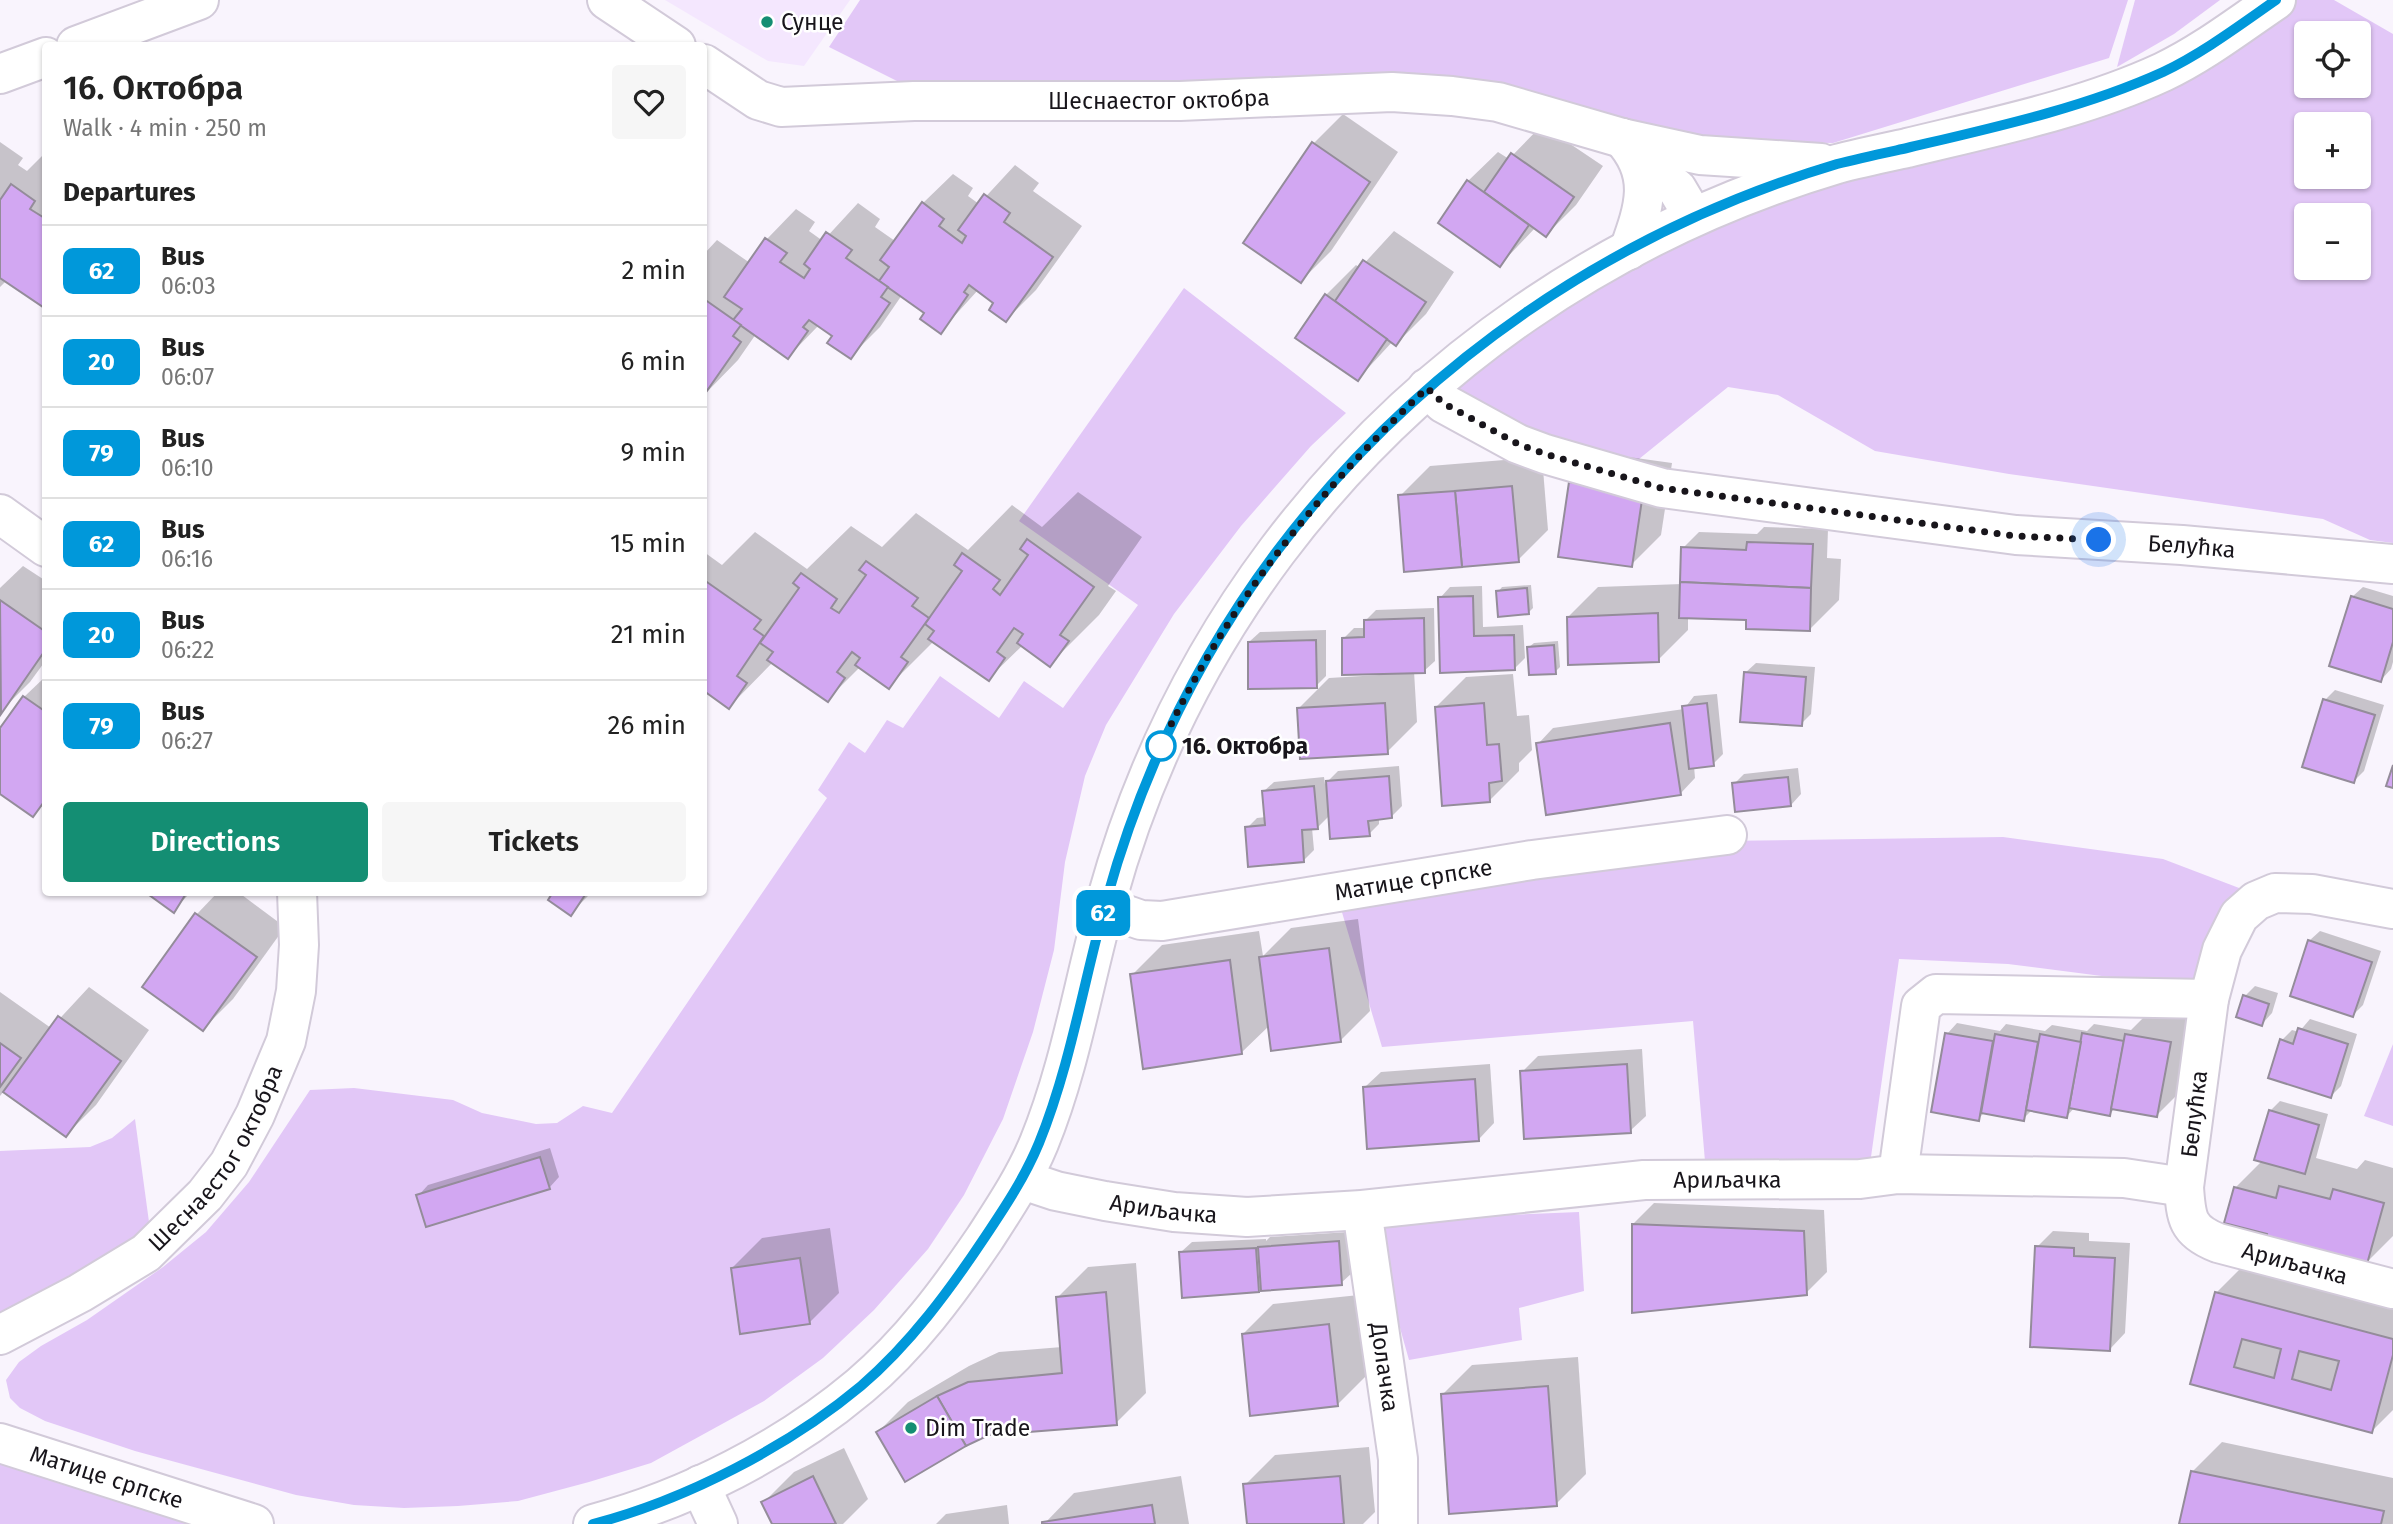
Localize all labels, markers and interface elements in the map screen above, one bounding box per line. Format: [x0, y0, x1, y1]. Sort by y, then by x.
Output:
place label: Сунце [781, 8, 843, 36]
marker: Сунце [759, 14, 775, 30]
map controls [2294, 21, 2371, 280]
button: locate [2294, 21, 2371, 98]
button: heart [612, 65, 686, 139]
text: 16. Октобра [63, 68, 243, 108]
street label: Шеснаестог октобра [1048, 83, 1270, 115]
button: + [2294, 112, 2371, 189]
text: Walk · 4 min · 250 m [63, 114, 267, 142]
text: Departures [63, 177, 196, 208]
button: − [2294, 203, 2371, 280]
text: Bus [161, 241, 204, 272]
text: 2 min [621, 255, 686, 286]
text: 62 [89, 257, 114, 285]
text: 06:03 [161, 272, 216, 300]
text: Bus [161, 332, 204, 363]
text: 6 min [620, 346, 686, 377]
text: 20 [88, 348, 115, 376]
text: 06:07 [161, 363, 214, 391]
text: Bus [161, 423, 204, 454]
text: 9 min [621, 437, 686, 468]
text: 79 [89, 439, 114, 467]
text: 06:10 [161, 454, 214, 482]
text: Bus [161, 514, 204, 545]
your location [2081, 522, 2116, 557]
text: 15 min [610, 528, 686, 559]
street label: Белућка [2147, 529, 2237, 564]
text: 62 [89, 530, 114, 558]
text: 06:16 [161, 545, 213, 573]
text: Bus [161, 605, 204, 636]
text: 21 min [611, 619, 686, 650]
text: 20 [88, 621, 115, 649]
text: 06:22 [161, 636, 214, 664]
text: Bus [161, 696, 204, 727]
text: 26 min [608, 710, 686, 741]
text: 79 [89, 712, 114, 740]
text: 06:27 [161, 727, 213, 755]
marker: 16. Октобра [1146, 731, 1176, 761]
place label: 16. Октобра [1182, 732, 1308, 760]
button: Directions [63, 802, 368, 882]
button: Tickets [382, 802, 686, 882]
street label: Матице српске [1332, 853, 1494, 906]
line badge: 62 [1072, 890, 1134, 936]
text: 62 [1090, 899, 1116, 927]
street label: Шеснаестог октобра [142, 1061, 288, 1257]
street label: Белућка [2175, 1069, 2213, 1159]
street label: Ариљачка [1673, 1165, 1782, 1194]
street label: Ариљачка [1108, 1188, 1218, 1229]
street label: Ариљачка [2239, 1236, 2351, 1291]
street label: Долачка [1364, 1320, 1405, 1414]
place label: Dim Trade [925, 1414, 1030, 1442]
marker: Dim Trade [903, 1420, 919, 1436]
street label: Матице српске [26, 1439, 187, 1515]

